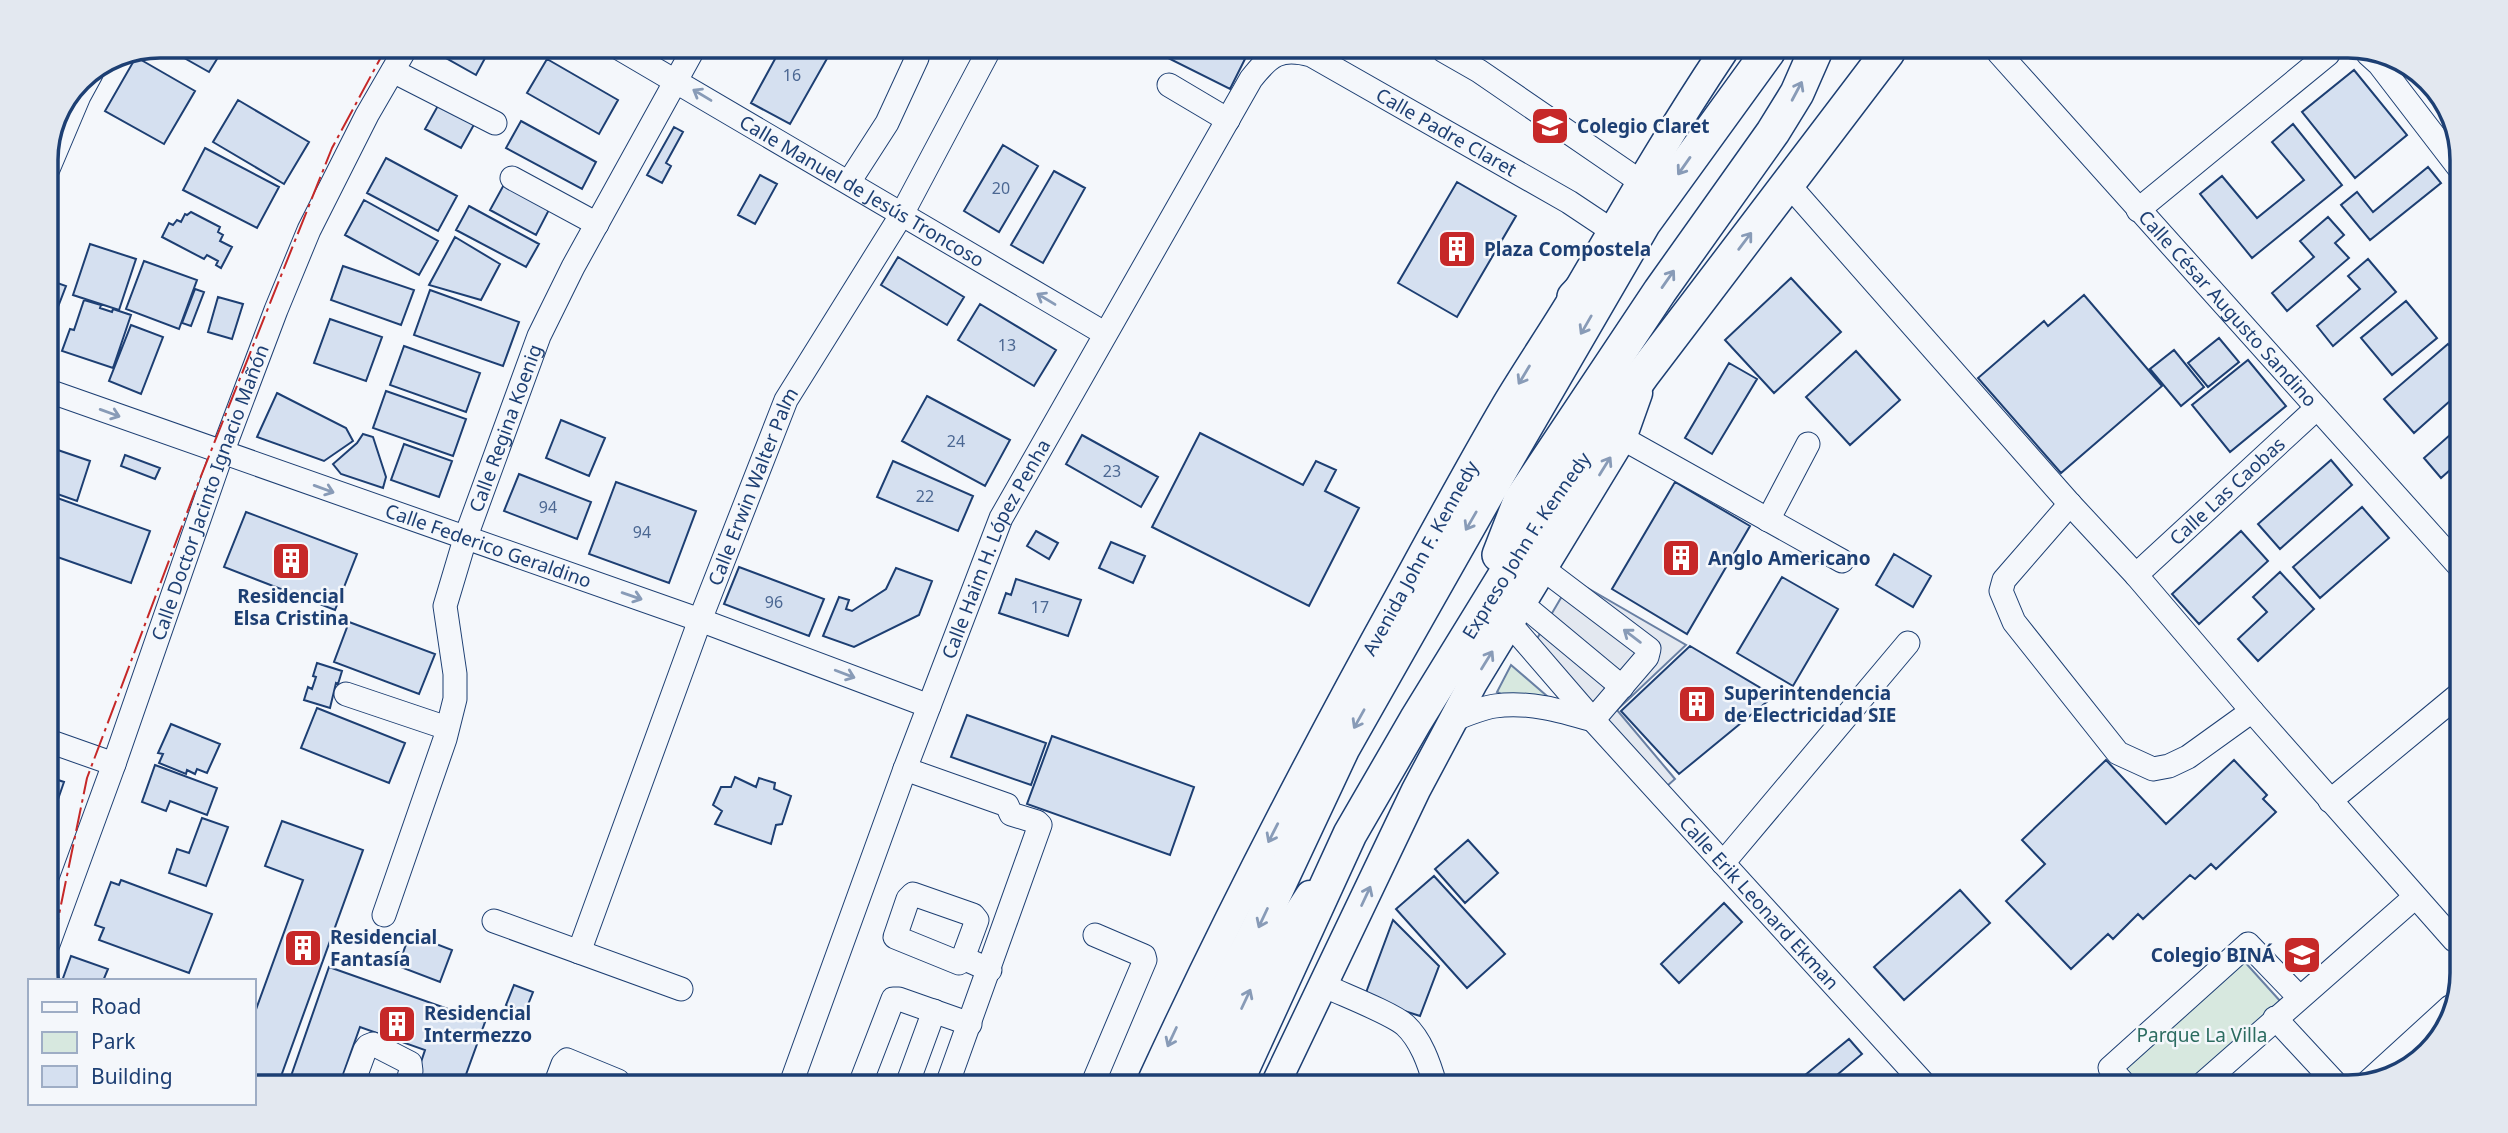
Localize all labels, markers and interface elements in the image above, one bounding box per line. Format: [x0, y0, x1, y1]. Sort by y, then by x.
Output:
house number: 16 [783, 64, 801, 86]
street label: Calle Padre Claret [1371, 82, 1521, 183]
one-way arrow [1790, 82, 1804, 102]
one-way arrow [693, 88, 713, 102]
school or university icon: Colegio Claret [1529, 105, 1571, 147]
street label: Calle Manuel de Jesús Troncoso [735, 109, 989, 273]
place label: Colegio Claret [1577, 113, 1710, 139]
one-way arrow [1677, 156, 1691, 175]
house number: 20 [992, 177, 1010, 199]
street label: Calle César Augusto Sandino [2133, 204, 2323, 412]
building icon: Plaza Compostela [1436, 228, 1478, 270]
one-way arrow [1738, 232, 1753, 251]
place label: Plaza Compostela [1484, 236, 1651, 262]
one-way arrow [1661, 270, 1675, 289]
one-way arrow [1036, 291, 1056, 305]
one-way arrow [1579, 314, 1593, 334]
house number: 13 [998, 334, 1016, 356]
street label: Calle Doctor Jacinto Ignacio Mañón [145, 341, 275, 644]
street label: Calle Regina Koenig [463, 341, 548, 516]
one-way arrow [1517, 365, 1531, 385]
street label: Calle Erwin Walter Palm [702, 382, 804, 589]
one-way arrow [99, 408, 121, 420]
house number: 24 [947, 430, 965, 452]
street label: Calle Las Caobas [2164, 431, 2291, 551]
street label: Calle Haim H. López Penha [935, 434, 1056, 663]
street label: Expreso John F. Kennedy [1456, 447, 1597, 644]
street label: Avenida John F. Kennedy [1356, 456, 1485, 660]
one-way arrow [1598, 457, 1612, 477]
house number: 23 [1103, 460, 1121, 482]
one-way arrow [313, 484, 335, 496]
house number: 22 [916, 485, 934, 507]
house number: 94 [539, 496, 557, 518]
street label: Calle Federico Geraldino [382, 497, 595, 594]
one-way arrow [1464, 511, 1478, 531]
house number: 94 [633, 521, 651, 543]
building icon: Anglo Americano [1660, 537, 1702, 579]
building icon: Residencial Elsa Cristina [270, 540, 312, 582]
place label: Anglo Americano [1708, 545, 1871, 571]
place label: Residencial Elsa Cristina [233, 583, 349, 631]
one-way arrow [620, 591, 642, 603]
house number: 96 [765, 591, 783, 613]
house number: 17 [1031, 596, 1049, 618]
one-way arrow [1624, 628, 1642, 643]
one-way arrow [1480, 651, 1494, 671]
one-way arrow [834, 669, 856, 682]
place label: Superintendencia de Electricidad SIE [1724, 680, 1896, 728]
building icon: Superintendencia de Electricidad SIE [1676, 683, 1718, 725]
one-way arrow [1352, 708, 1365, 729]
street label: Calle Erik Leonard Ekman [1674, 810, 1845, 995]
one-way arrow [1265, 822, 1279, 843]
one-way arrow [1360, 886, 1373, 907]
one-way arrow [1256, 907, 1270, 928]
place label: Residencial Fantasía [330, 924, 437, 972]
building icon: Residencial Fantasía [282, 927, 324, 969]
school or university icon: Colegio BINÁ [2281, 934, 2323, 976]
place label: Colegio BINÁ [2151, 942, 2276, 968]
legend [28, 979, 256, 1105]
one-way arrow [1240, 988, 1253, 1010]
text: Road [91, 992, 141, 1020]
place label: Residencial Intermezzo [424, 1000, 532, 1048]
building icon: Residencial Intermezzo [376, 1003, 418, 1045]
park label: Parque La Villa [2136, 1022, 2268, 1048]
one-way arrow [1165, 1026, 1178, 1047]
text: Park [91, 1027, 136, 1055]
text: Building [91, 1062, 173, 1090]

